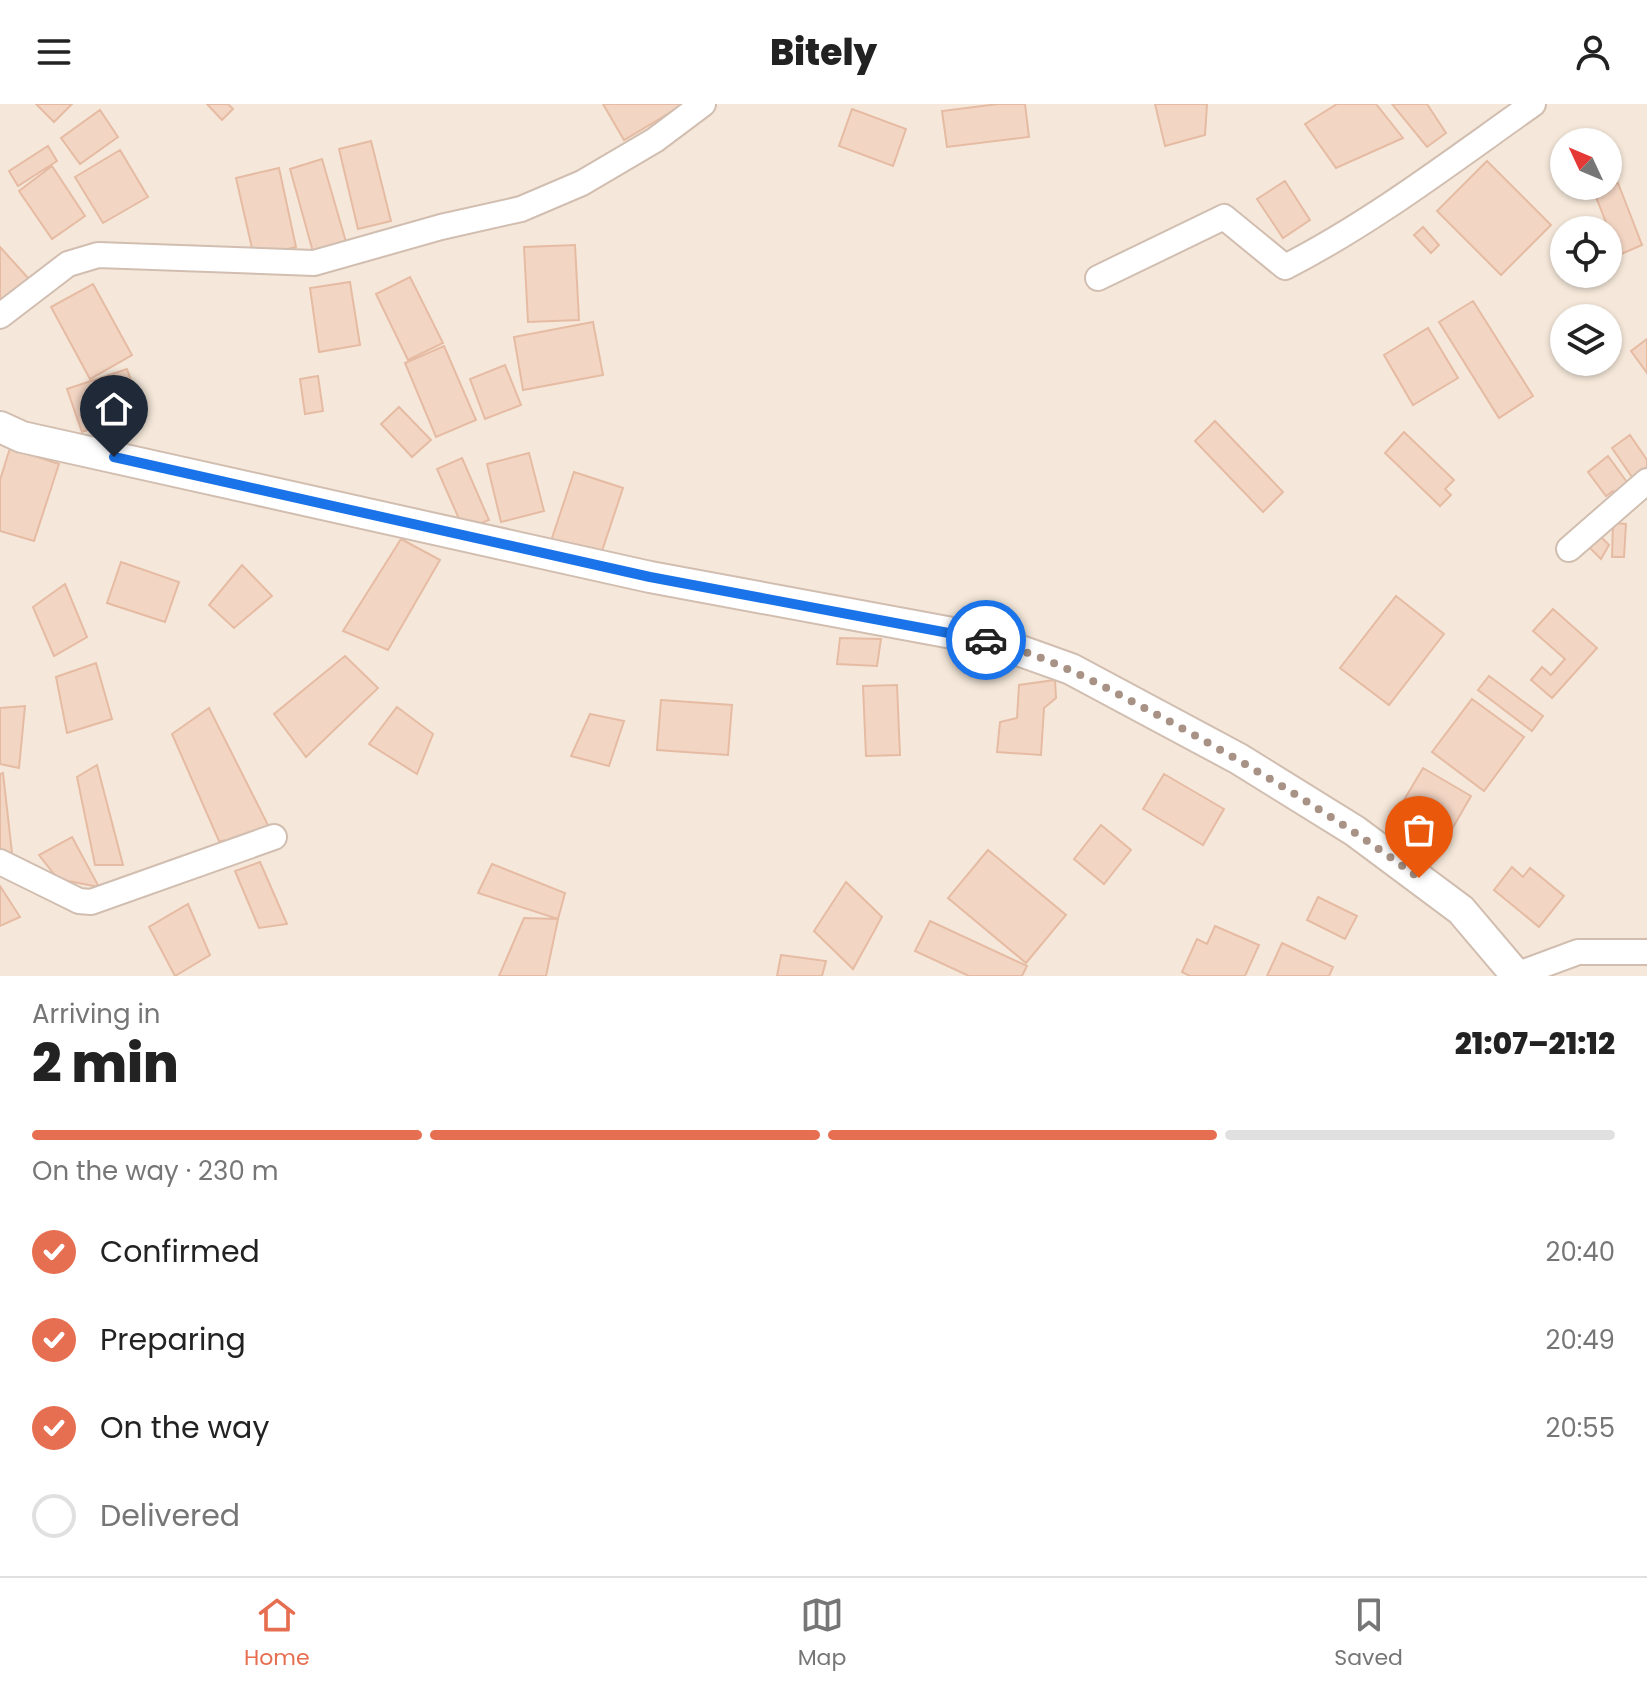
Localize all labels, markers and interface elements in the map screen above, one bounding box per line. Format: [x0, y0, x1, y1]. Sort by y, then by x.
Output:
text: Bitely [770, 27, 877, 78]
icon: menu [32, 30, 76, 74]
icon: person [1571, 30, 1615, 74]
north arrow [1550, 128, 1622, 200]
map controls [1550, 128, 1622, 376]
button: locate [1550, 216, 1622, 288]
button: layers [1550, 304, 1622, 376]
pin [80, 375, 148, 457]
icon: home [92, 387, 136, 431]
courier [946, 600, 1026, 680]
icon: car [964, 618, 1008, 662]
pin [1385, 796, 1453, 878]
icon: bag [1397, 808, 1441, 852]
text: Arriving in [32, 996, 161, 1032]
text: 21:07–21:12 [1455, 1022, 1615, 1065]
text: 2 min [32, 1027, 179, 1100]
text: On the way · 230 m [32, 1153, 278, 1189]
icon: check [32, 1230, 76, 1274]
text: Confirmed [100, 1230, 260, 1273]
text: 20:40 [1546, 1234, 1615, 1270]
icon: check [32, 1318, 76, 1362]
text: Preparing [100, 1318, 246, 1361]
text: 20:49 [1545, 1322, 1615, 1358]
icon: check [32, 1406, 76, 1450]
text: On the way [100, 1406, 269, 1449]
text: 20:55 [1546, 1410, 1615, 1446]
text: Delivered [100, 1494, 240, 1537]
tab: Home [244, 1593, 310, 1674]
tab: Map [798, 1593, 846, 1674]
tab: Saved [1334, 1593, 1403, 1674]

